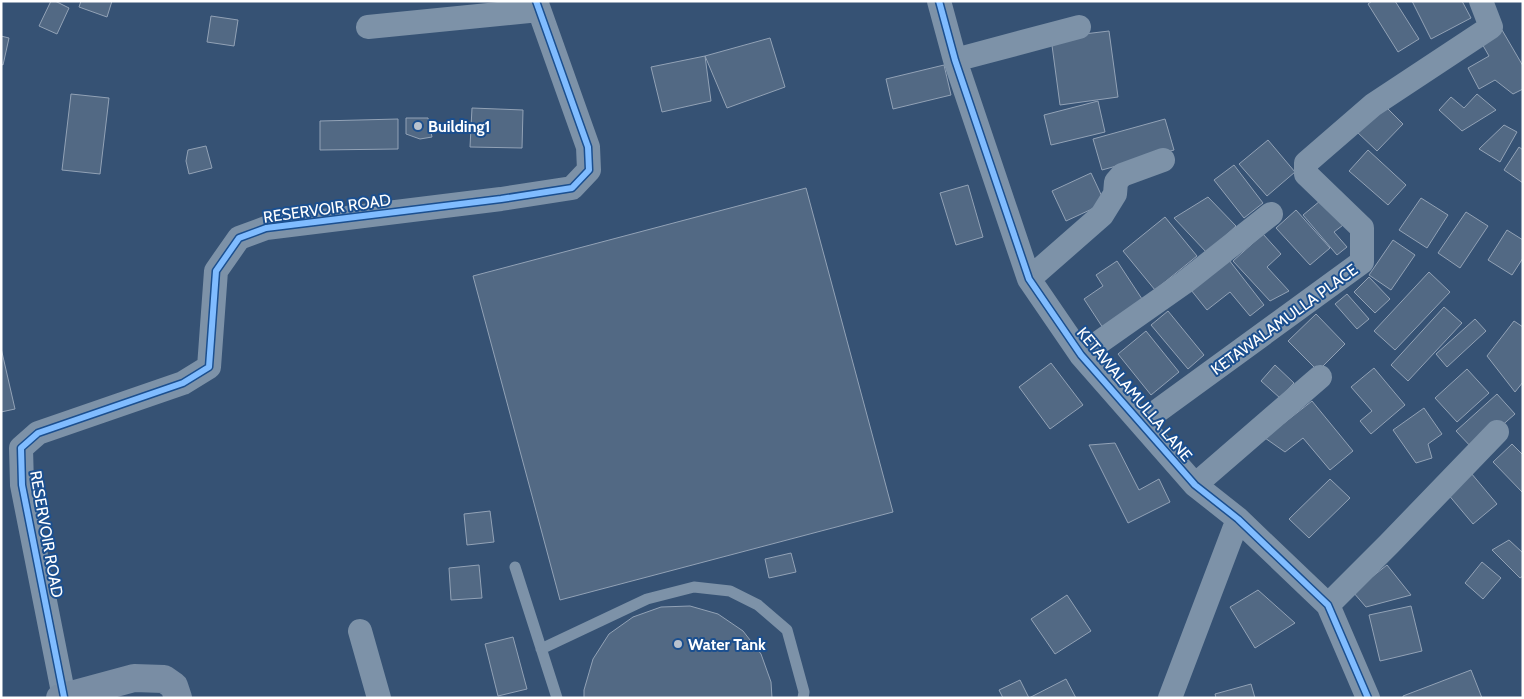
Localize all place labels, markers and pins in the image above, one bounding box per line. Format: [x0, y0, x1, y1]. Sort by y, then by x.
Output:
place label: Building1 [428, 117, 490, 136]
marker: Building1 [412, 120, 424, 132]
place label: Water Tank [688, 635, 766, 654]
marker: Water Tank [672, 638, 684, 650]

